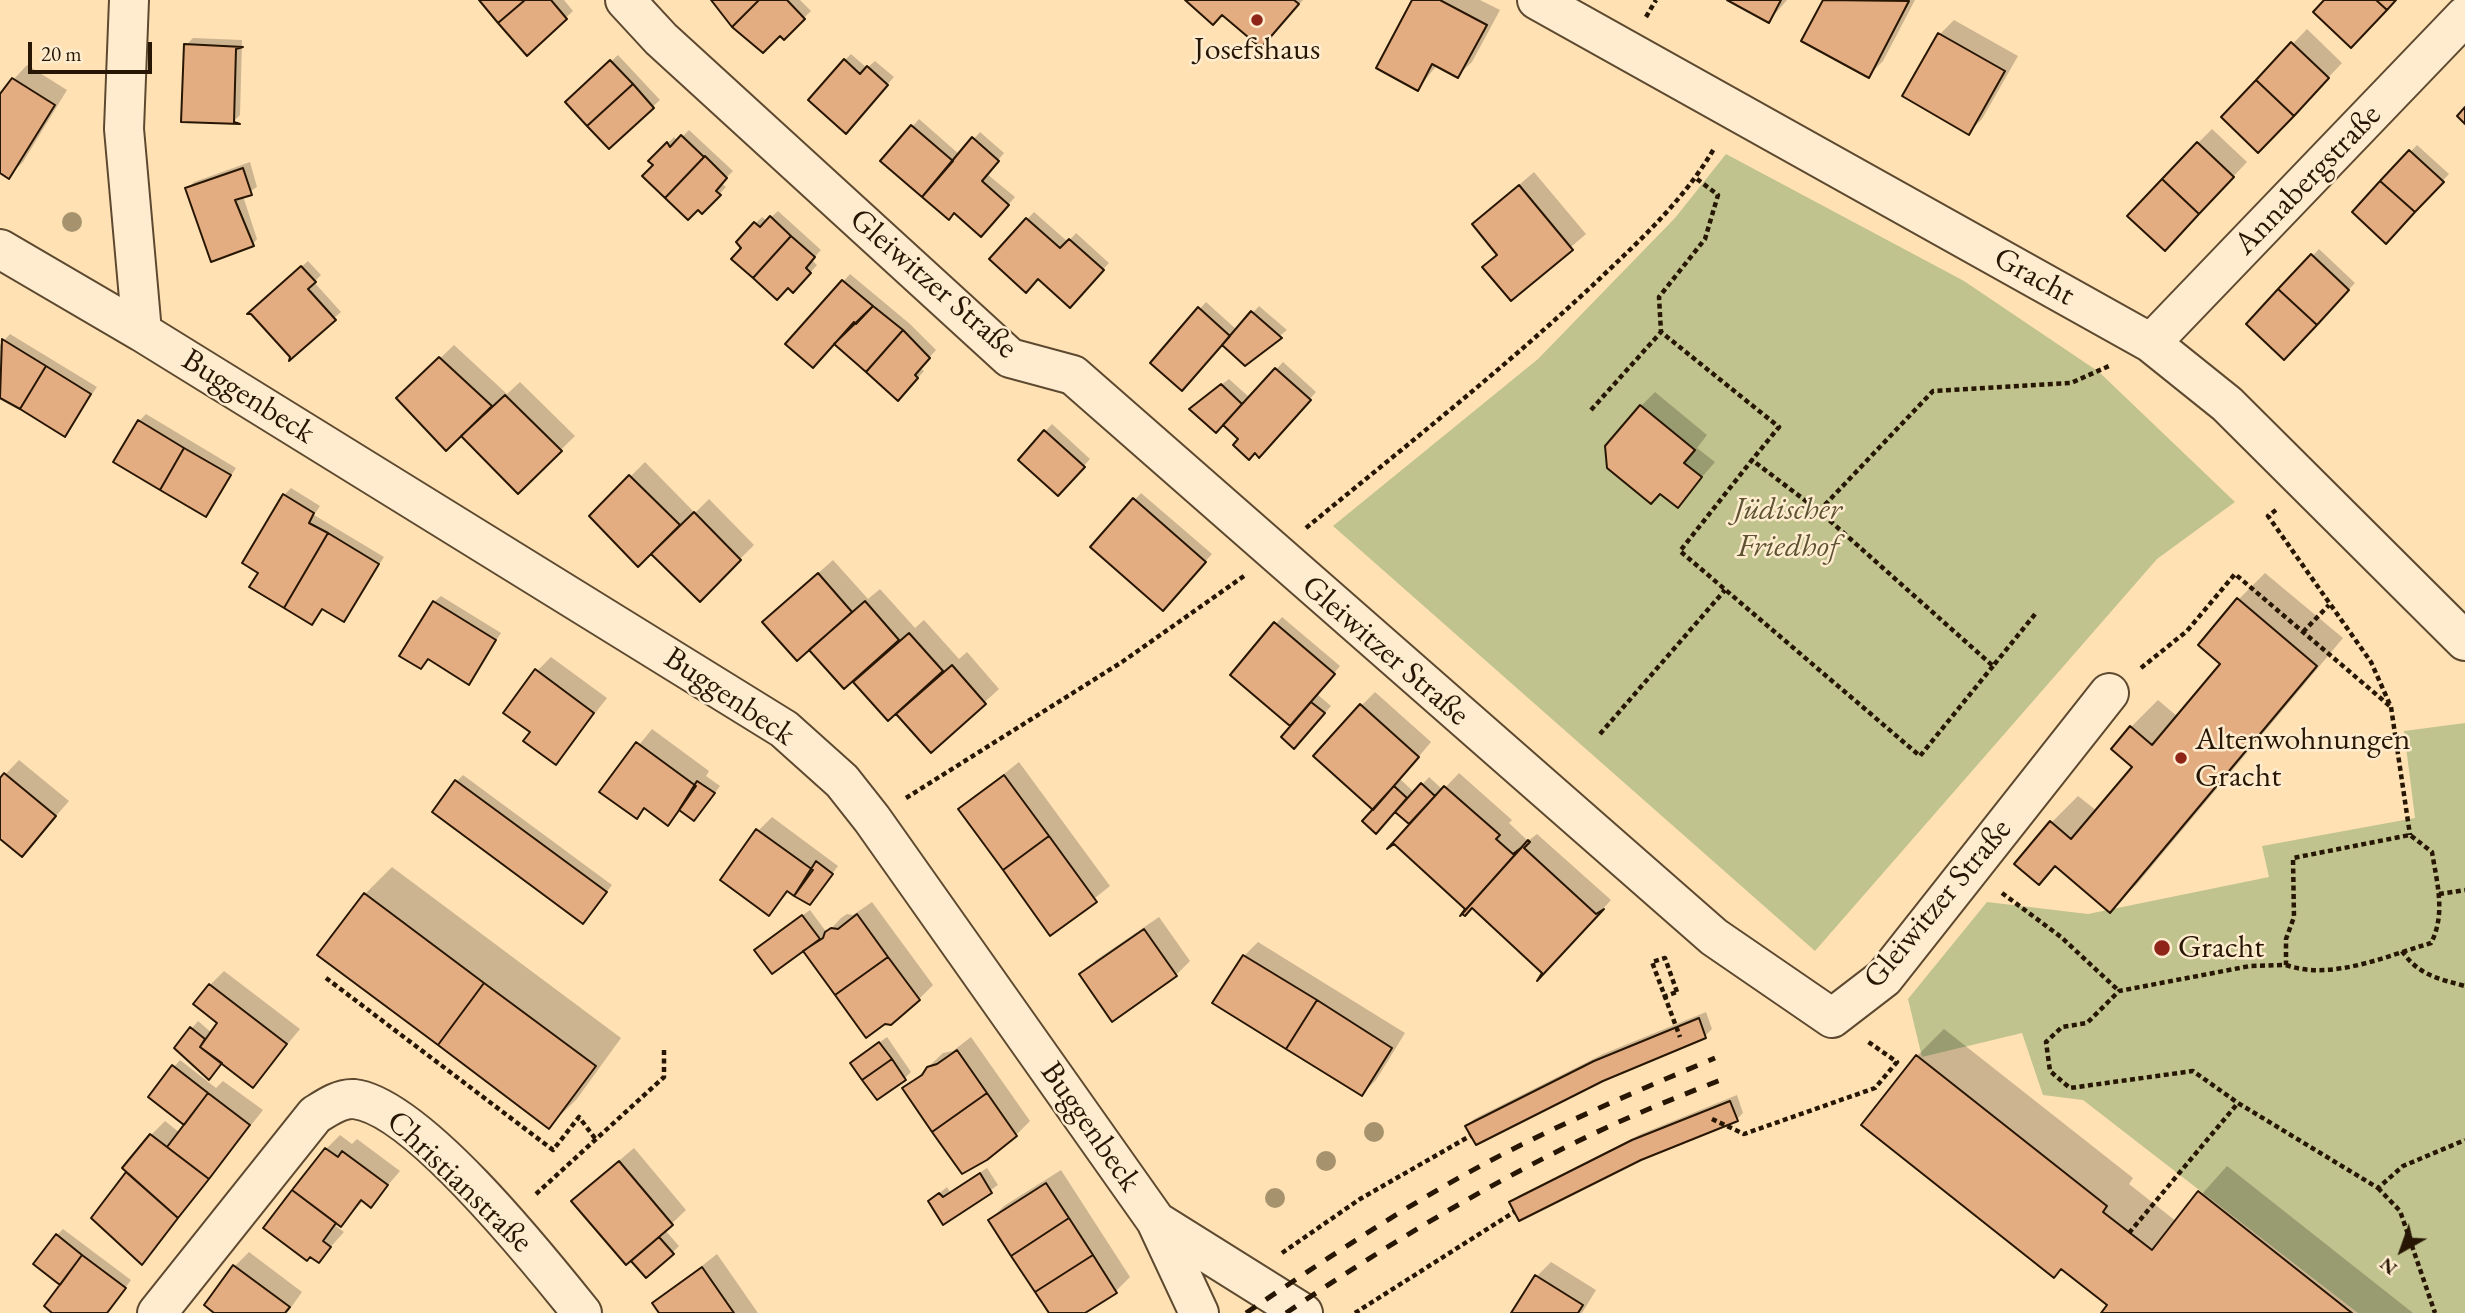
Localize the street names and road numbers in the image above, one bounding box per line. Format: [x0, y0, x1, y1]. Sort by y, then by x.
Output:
street label: Annabergstraße [2227, 97, 2389, 263]
street label: Gleiwitzer Straße [841, 201, 1025, 367]
street label: Gracht [1987, 239, 2081, 315]
street label: Buggenbeck [174, 341, 322, 453]
street label: Gleiwitzer Straße [1293, 568, 1477, 734]
street label: Buggenbeck [656, 639, 802, 755]
street label: Gleiwitzer Straße [1856, 811, 2020, 997]
street label: Buggenbeck [1031, 1055, 1149, 1199]
street label: Christianstraße [378, 1103, 540, 1261]

